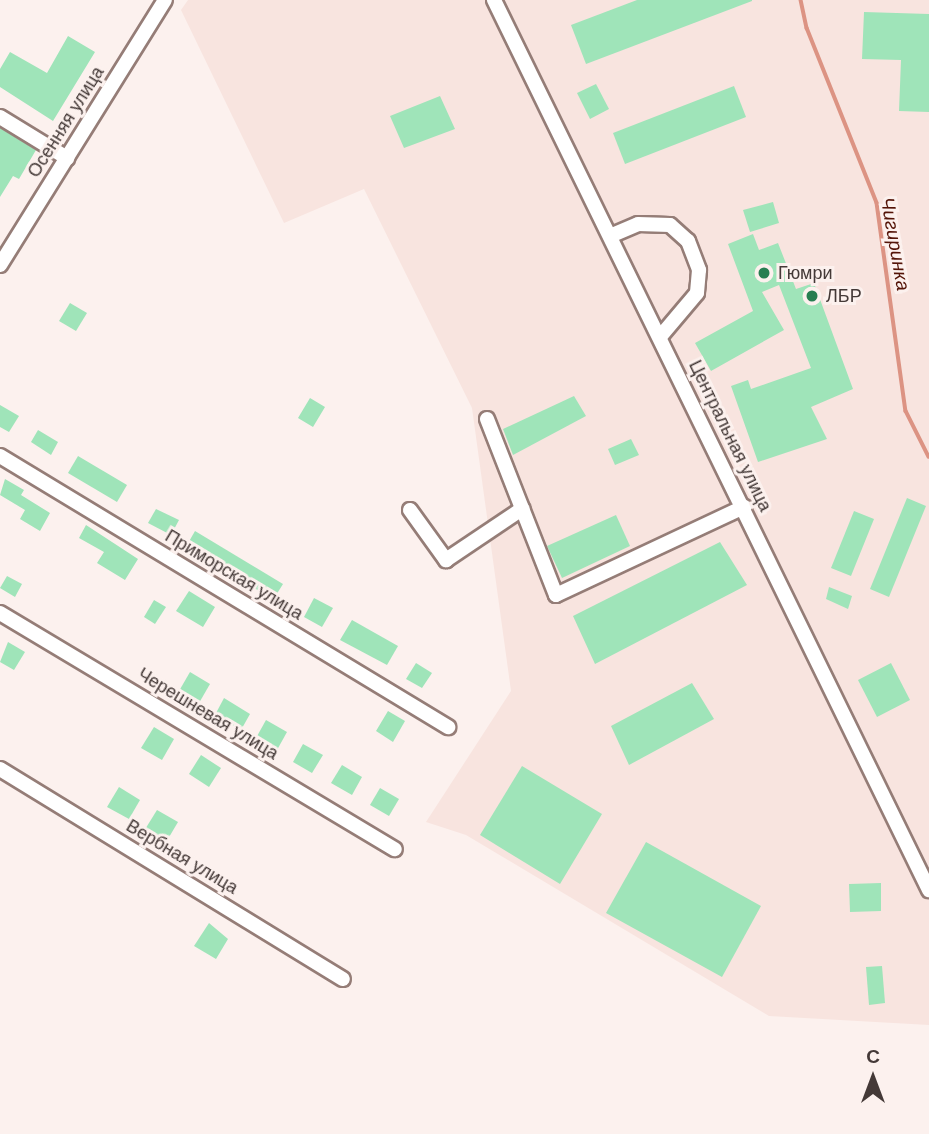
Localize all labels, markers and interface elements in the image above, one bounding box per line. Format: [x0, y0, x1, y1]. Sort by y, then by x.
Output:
street label: Осенняя улица [23, 62, 109, 182]
water label: Чигиринка [876, 196, 914, 292]
place label: Гюмри [778, 262, 832, 284]
marker: Гюмри [756, 265, 772, 281]
place label: ЛБР [826, 285, 862, 307]
marker: ЛБР [804, 288, 820, 304]
street label: Центральная улица [684, 357, 776, 515]
street label: Приморская улица [161, 525, 307, 625]
street label: Черешневая улица [134, 664, 282, 764]
street label: Вербная улица [122, 815, 242, 899]
north arrow [838, 1043, 908, 1113]
text: С [866, 1046, 880, 1067]

